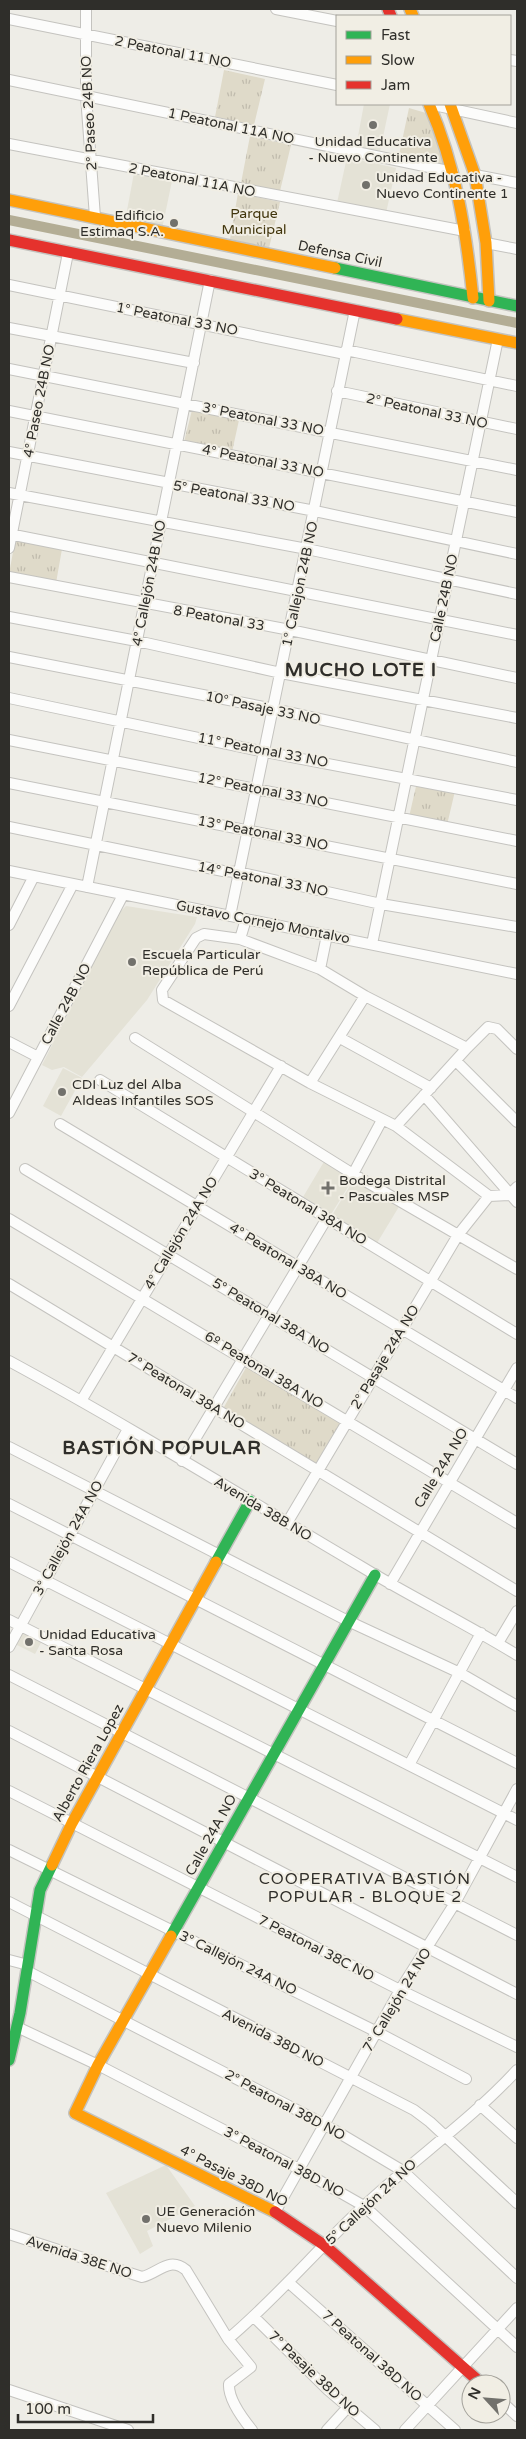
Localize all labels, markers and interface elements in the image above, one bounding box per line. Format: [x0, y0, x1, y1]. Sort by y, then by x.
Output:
legend [336, 15, 511, 105]
text: Fast [381, 26, 411, 44]
street label: 2 Peatonal 11 NO [113, 32, 233, 72]
text: Slow [381, 51, 415, 69]
street label: 2° Paseo 24B NO [78, 55, 100, 171]
text: Jam [381, 76, 410, 94]
street label: 1 Peatonal 11A NO [166, 104, 296, 148]
marker: Unidad Educativa - Nuevo Continente [367, 119, 379, 131]
place label: Unidad Educativa - Nuevo Continente [308, 133, 438, 166]
street label: 2 Peatonal 11A NO [127, 159, 257, 201]
place label: Unidad Educativa - Nuevo Continente 1 [376, 169, 509, 202]
marker: Unidad Educativa - Nuevo Continente 1 [360, 179, 372, 191]
park label: Parque Municipal [221, 205, 287, 238]
place label: Edificio Estimaq S.A. [80, 207, 164, 240]
marker: Edificio Estimaq S.A. [168, 217, 180, 229]
street label: Defensa Civil [296, 237, 384, 271]
street label: 1° Peatonal 33 NO [115, 299, 239, 339]
street label: 4° Paseo 24B NO [20, 343, 58, 459]
street label: 2° Peatonal 33 NO [365, 390, 489, 432]
street label: 3° Peatonal 33 NO [201, 399, 325, 439]
street label: 4° Peatonal 33 NO [201, 441, 325, 481]
street label: 5° Peatonal 33 NO [172, 477, 296, 515]
street label: 4° Callejón 24B NO [128, 519, 170, 647]
street label: 1° Callejon 24B NO [278, 520, 322, 648]
street label: Calle 24B NO [426, 552, 462, 644]
street label: 8 Peatonal 33 [172, 602, 266, 634]
district label: MUCHO LOTE I [285, 659, 437, 681]
street label: 10° Pasaje 33 NO [204, 688, 322, 728]
street label: 11° Peatonal 33 NO [196, 729, 330, 771]
street label: 12° Peatonal 33 NO [196, 769, 330, 811]
street label: 13° Peatonal 33 NO [196, 812, 330, 854]
street label: 14° Peatonal 33 NO [196, 858, 330, 900]
street label: Gustavo Cornejo Montalvo [175, 897, 351, 947]
place label: Escuela Particular República de Perú [142, 946, 263, 979]
marker: Escuela Particular República de Perú [126, 956, 138, 968]
street label: Calle 24B NO [37, 960, 95, 1048]
place label: CDI Luz del Alba Aldeas Infantiles SOS [72, 1076, 214, 1109]
marker: CDI Luz del Alba Aldeas Infantiles SOS [56, 1086, 68, 1098]
street label: 3° Peatonal 38A NO [246, 1165, 370, 1249]
place label: Bodega Distrital - Pascuales MSP [339, 1172, 449, 1205]
street label: 4° Callejón 24A NO [141, 1173, 221, 1293]
marker: Bodega Distrital - Pascuales MSP [321, 1181, 335, 1195]
street label: 4° Peatonal 38A NO [226, 1219, 350, 1303]
street label: 5° Peatonal 38A NO [209, 1274, 333, 1358]
street label: 2° Pasaje 24A NO [347, 1302, 423, 1412]
street label: 6º Peatonal 38A NO [201, 1328, 327, 1412]
street label: 7° Peatonal 38A NO [124, 1349, 248, 1433]
street label: Calle 24A NO [410, 1425, 472, 1511]
district label: BASTIÓN POPULAR [62, 1436, 262, 1459]
street label: Avenida 38B NO [211, 1473, 315, 1545]
street label: 3° Callejón 24A NO [29, 1478, 107, 1598]
place label: Unidad Educativa - Santa Rosa [39, 1626, 156, 1659]
marker: Unidad Educativa - Santa Rosa [23, 1636, 35, 1648]
street label: Alberto Riera Lopez [49, 1701, 127, 1825]
street label: Calle 24A NO [182, 1791, 240, 1879]
district label: COOPERATIVA BASTIÓN POPULAR - BLOQUE 2 [259, 1869, 471, 1907]
street label: 7 Peatonal 38C NO [255, 1911, 377, 1985]
street label: 3° Callejón 24A NO [176, 1927, 300, 1999]
street label: 7° Callejón 24 NO [359, 1945, 435, 2055]
street label: Avenida 38D NO [219, 2005, 327, 2071]
street label: 2° Peatonal 38D NO [222, 2066, 348, 2144]
street label: 3° Peatonal 38D NO [221, 2123, 347, 2201]
street label: 4° Pasaje 38D NO [177, 2141, 291, 2211]
street label: 5° Callejón 24 NO [322, 2156, 420, 2248]
place label: UE Generación Nuevo Milenio [156, 2203, 255, 2236]
marker: UE Generación Nuevo Milenio [140, 2213, 152, 2225]
street label: Avenida 38E NO [24, 2232, 134, 2282]
street label: 7 Peatonal 38D NO [318, 2307, 426, 2405]
street label: 7° Pasaje 38D NO [265, 2327, 363, 2421]
north arrow [461, 2374, 511, 2424]
text: N [465, 2385, 485, 2402]
scale bar [18, 2392, 152, 2424]
text: 100 m [25, 2400, 71, 2418]

